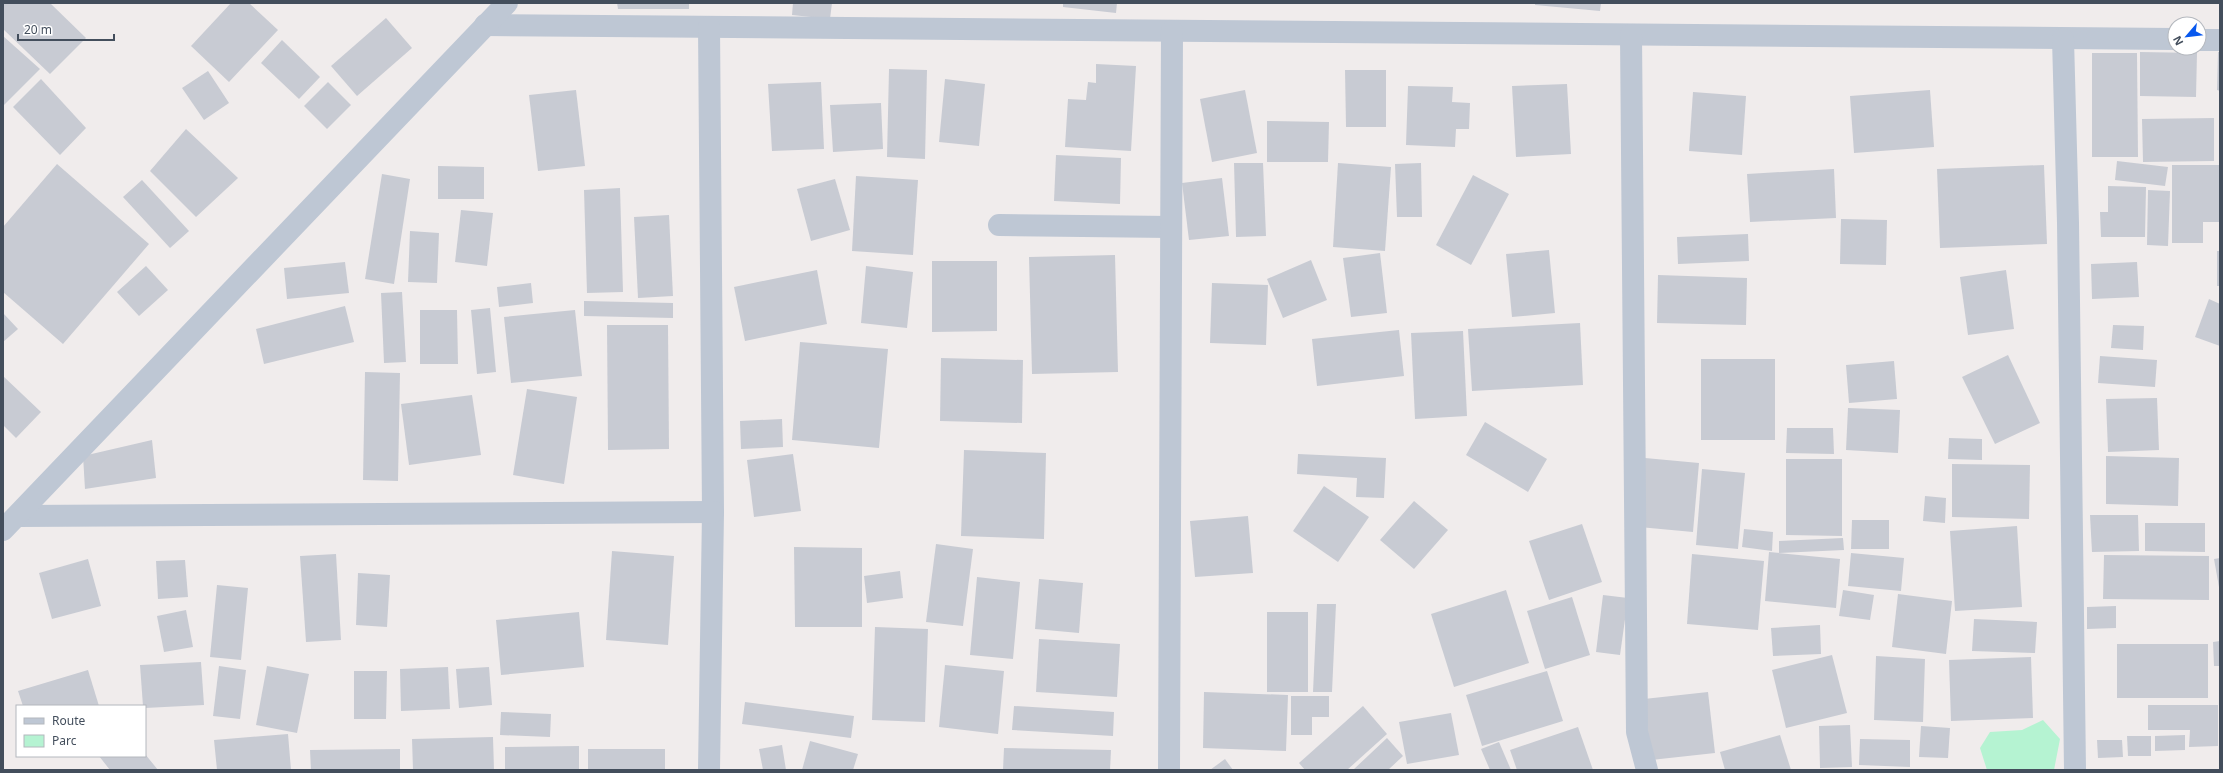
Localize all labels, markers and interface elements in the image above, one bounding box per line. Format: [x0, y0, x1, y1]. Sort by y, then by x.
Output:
scale bar [18, 16, 114, 42]
north arrow [2167, 16, 2207, 56]
text: 20 m [24, 21, 52, 38]
text: N [2169, 33, 2186, 48]
legend [16, 705, 146, 757]
text: Route [52, 712, 85, 729]
text: Parc [52, 732, 77, 749]

